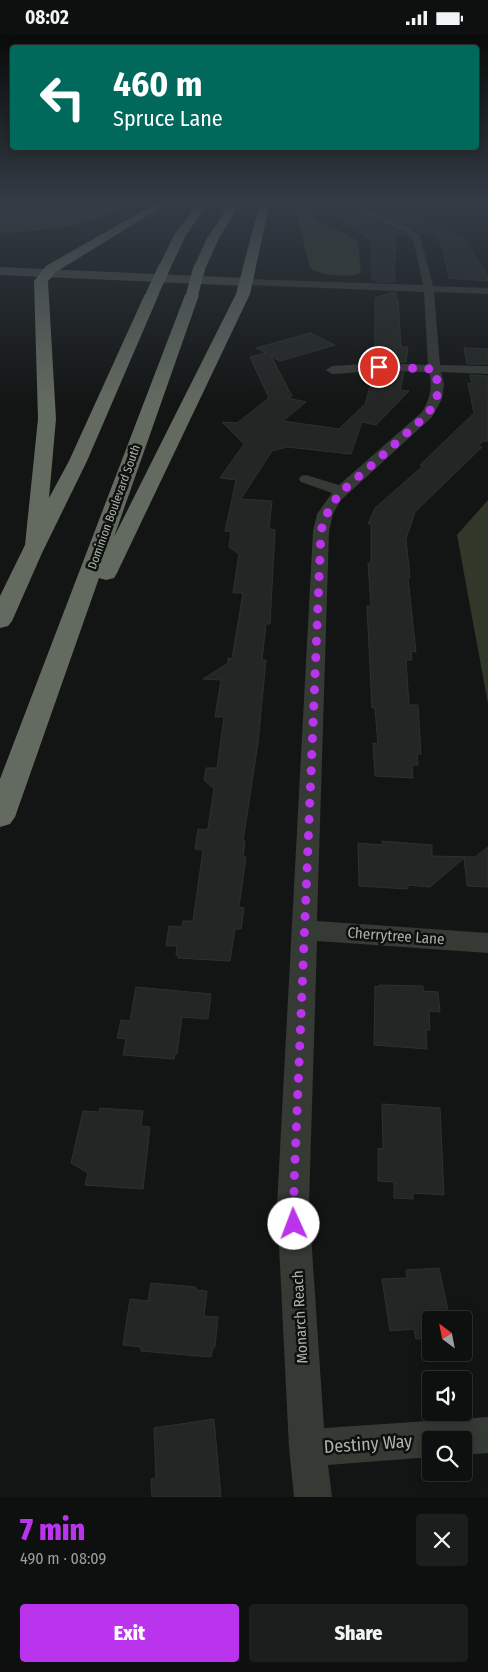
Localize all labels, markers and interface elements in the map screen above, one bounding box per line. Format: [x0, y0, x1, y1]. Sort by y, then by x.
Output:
text: 08:02 [25, 6, 69, 29]
text: 460 m [113, 63, 202, 105]
icon: left [30, 65, 95, 130]
text: Spruce Lane [113, 105, 223, 132]
pin [358, 346, 400, 388]
icon: arrive [365, 353, 393, 381]
street label: Dominion Boulevard South [85, 443, 143, 571]
street label: Cherrytree Lane [347, 924, 445, 948]
position arrow [267, 1197, 319, 1249]
street label: Monarch Reach [289, 1270, 311, 1364]
north arrow [422, 1311, 472, 1361]
map controls [422, 1311, 472, 1481]
button: sound [422, 1371, 472, 1421]
street label: Destiny Way [323, 1430, 413, 1458]
button: search [422, 1431, 472, 1481]
text: 7 min [20, 1512, 85, 1548]
button: close [416, 1514, 468, 1566]
text: 490 m · 08:09 [20, 1549, 106, 1568]
button: Exit [20, 1604, 239, 1662]
button: Share [249, 1604, 468, 1662]

